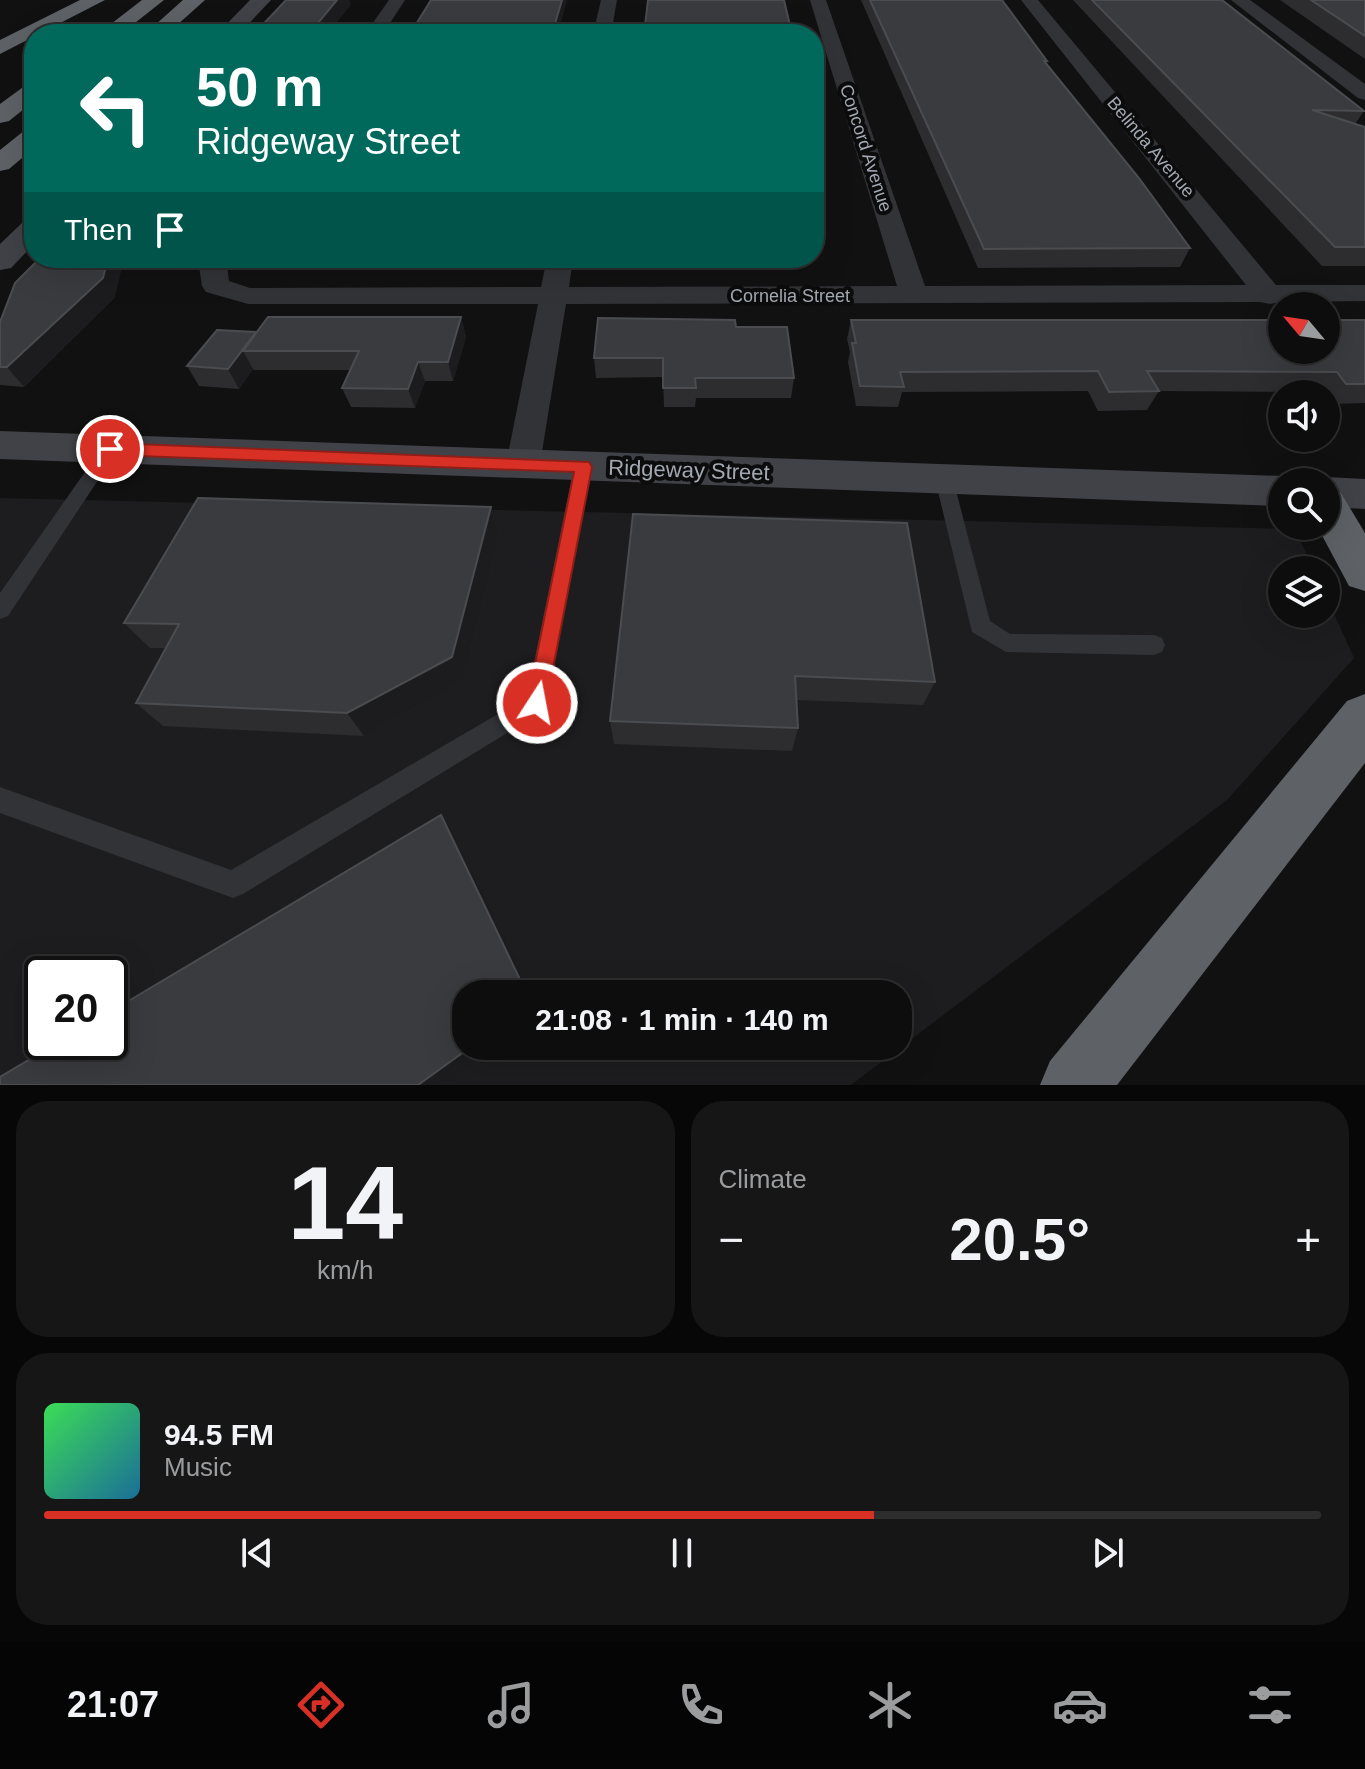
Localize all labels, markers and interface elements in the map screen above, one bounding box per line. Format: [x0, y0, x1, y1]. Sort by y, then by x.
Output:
text: 50 m [196, 55, 324, 118]
icon: left [64, 56, 168, 160]
street label: Concord Avenue [836, 82, 896, 214]
street label: Belinda Avenue [1103, 93, 1199, 201]
text: Ridgeway Street [196, 121, 460, 162]
icon: arrive [148, 208, 192, 252]
text: Then [64, 213, 132, 246]
street label: Cornelia Street [730, 286, 850, 306]
north arrow [1268, 292, 1340, 364]
map controls [1268, 292, 1340, 628]
button: sound [1268, 380, 1340, 452]
pin [76, 415, 144, 483]
icon: arrive [88, 427, 132, 471]
street label: Ridgeway Street [608, 455, 770, 485]
button: search [1268, 468, 1340, 540]
button: layers [1268, 556, 1340, 628]
position arrow [495, 661, 579, 745]
speed limit sign: 20 [24, 956, 128, 1060]
text: 21:08 · 1 min · 140 m [535, 1003, 829, 1036]
text: 14 [287, 1145, 403, 1261]
text: Climate [719, 1164, 807, 1194]
text: 20.5° [949, 1206, 1090, 1273]
text: − [719, 1215, 744, 1264]
text: + [1295, 1215, 1321, 1264]
text: km/h [317, 1255, 373, 1285]
text: 94.5 FM [164, 1418, 274, 1451]
text: Music [164, 1452, 232, 1482]
icon: previous [235, 1531, 279, 1575]
icon: pause [660, 1531, 704, 1575]
icon: next [1086, 1531, 1130, 1575]
icon: directions [293, 1677, 349, 1733]
icon: music [483, 1677, 539, 1733]
icon: phone [673, 1677, 729, 1733]
icon: climate [862, 1677, 918, 1733]
icon: car [1052, 1677, 1108, 1733]
icon: filters [1242, 1677, 1298, 1733]
text: 21:07 [67, 1684, 159, 1725]

